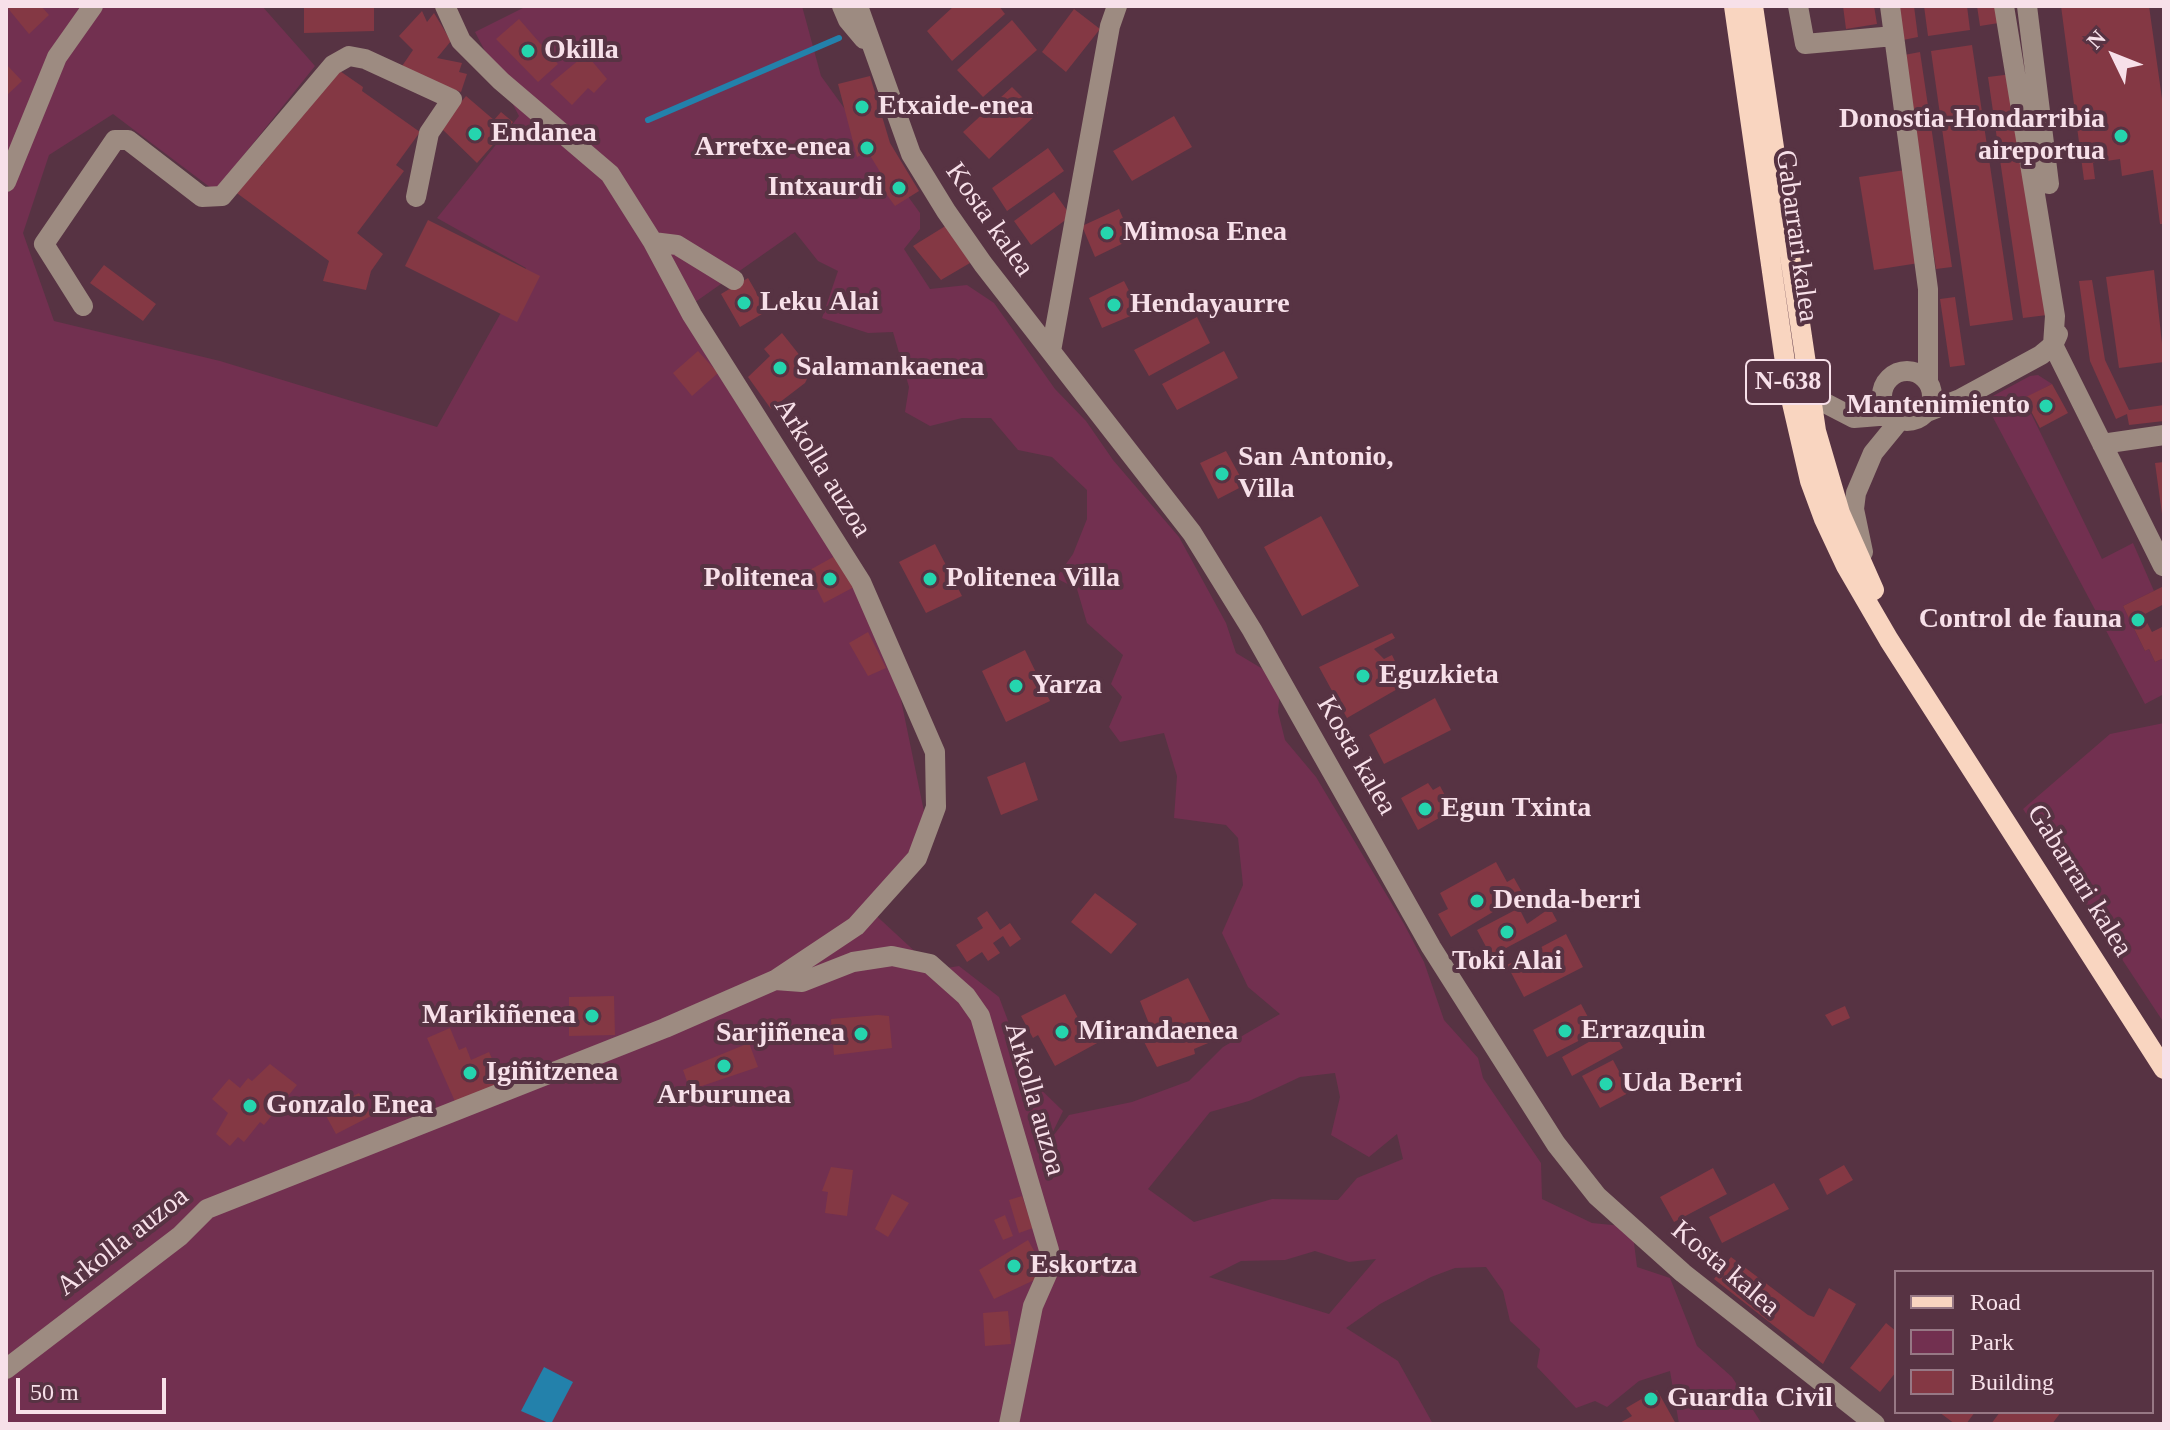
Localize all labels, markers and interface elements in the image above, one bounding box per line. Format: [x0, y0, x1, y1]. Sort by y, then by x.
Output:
north arrow [2074, 16, 2154, 96]
text: N [2082, 25, 2111, 54]
place label: Okilla [544, 34, 619, 68]
marker: Okilla [519, 42, 537, 60]
place label: Etxaide-enea [878, 90, 1034, 124]
marker: Etxaide-enea [853, 98, 871, 116]
place label: Donostia-Hondarribia aireportua [1839, 103, 2105, 169]
place label: Endanea [491, 117, 597, 151]
marker: Endanea [466, 125, 484, 143]
marker: Donostia-Hondarribia aireportua [2112, 127, 2130, 145]
place label: Arretxe-enea [694, 131, 851, 165]
marker: Arretxe-enea [858, 139, 876, 157]
street label: Gabarrari kalea [1767, 148, 1825, 324]
street label: Kosta kalea [938, 157, 1040, 283]
place label: Intxaurdi [768, 171, 883, 205]
marker: Intxaurdi [890, 179, 908, 197]
place label: Mimosa Enea [1123, 216, 1287, 250]
marker: Mimosa Enea [1098, 224, 1116, 242]
place label: Leku Alai [760, 286, 879, 320]
place label: Hendayaurre [1130, 288, 1290, 322]
marker: Leku Alai [735, 294, 753, 312]
marker: Hendayaurre [1105, 296, 1123, 314]
place label: Salamankaenea [796, 351, 984, 385]
marker: Salamankaenea [771, 359, 789, 377]
road number: N-638 [1746, 360, 1830, 404]
place label: Mantenimiento [1846, 389, 2030, 423]
street label: Arkolla auzoa [766, 392, 878, 544]
marker: Mantenimiento [2037, 397, 2055, 415]
place label: San Antonio, Villa [1238, 441, 1394, 507]
marker: San Antonio, Villa [1213, 465, 1231, 483]
place label: Politenea [704, 562, 814, 596]
place label: Politenea Villa [946, 562, 1120, 596]
marker: Politenea [821, 570, 839, 588]
marker: Politenea Villa [921, 570, 939, 588]
place label: Control de fauna [1919, 603, 2122, 637]
marker: Control de fauna [2129, 611, 2147, 629]
place label: Eguzkieta [1379, 659, 1499, 693]
marker: Eguzkieta [1354, 667, 1372, 685]
place label: Yarza [1032, 669, 1102, 703]
marker: Yarza [1007, 677, 1025, 695]
street label: Kosta kalea [1309, 691, 1403, 821]
place label: Egun Txinta [1441, 792, 1591, 826]
street label: Gabarrari kalea [2019, 799, 2139, 963]
marker: Egun Txinta [1416, 800, 1434, 818]
place label: Denda-berri [1493, 884, 1641, 918]
marker: Denda-berri [1468, 892, 1486, 910]
marker: Toki Alai [1498, 923, 1516, 941]
place label: Toki Alai [1452, 945, 1562, 979]
place label: Marikiñenea [422, 999, 576, 1033]
marker: Marikiñenea [583, 1007, 601, 1025]
place label: Errazquin [1581, 1014, 1705, 1048]
place label: Mirandaenea [1078, 1015, 1238, 1049]
place label: Sarjiñenea [716, 1017, 845, 1051]
street label: Arkolla auzoa [996, 1019, 1072, 1179]
marker: Errazquin [1556, 1022, 1574, 1040]
marker: Mirandaenea [1053, 1023, 1071, 1041]
marker: Sarjiñenea [852, 1025, 870, 1043]
place label: Igiñitzenea [486, 1056, 618, 1090]
marker: Arburunea [715, 1057, 733, 1075]
marker: Igiñitzenea [461, 1064, 479, 1082]
place label: Uda Berri [1622, 1067, 1743, 1101]
marker: Uda Berri [1597, 1075, 1615, 1093]
place label: Arburunea [657, 1079, 791, 1113]
place label: Gonzalo Enea [266, 1089, 433, 1123]
marker: Gonzalo Enea [241, 1097, 259, 1115]
street label: Arkolla auzoa [50, 1180, 196, 1304]
street label: Kosta kalea [1664, 1214, 1786, 1324]
place label: Eskortza [1030, 1249, 1137, 1283]
marker: Eskortza [1005, 1257, 1023, 1275]
legend [1894, 1270, 2154, 1414]
text: Road [1970, 1289, 2021, 1315]
text: Park [1970, 1329, 2014, 1355]
scale bar [20, 1362, 170, 1412]
text: Building [1970, 1369, 2054, 1395]
text: 50 m [30, 1379, 79, 1405]
place label: Guardia Civil [1667, 1382, 1833, 1416]
marker: Guardia Civil [1642, 1390, 1660, 1408]

